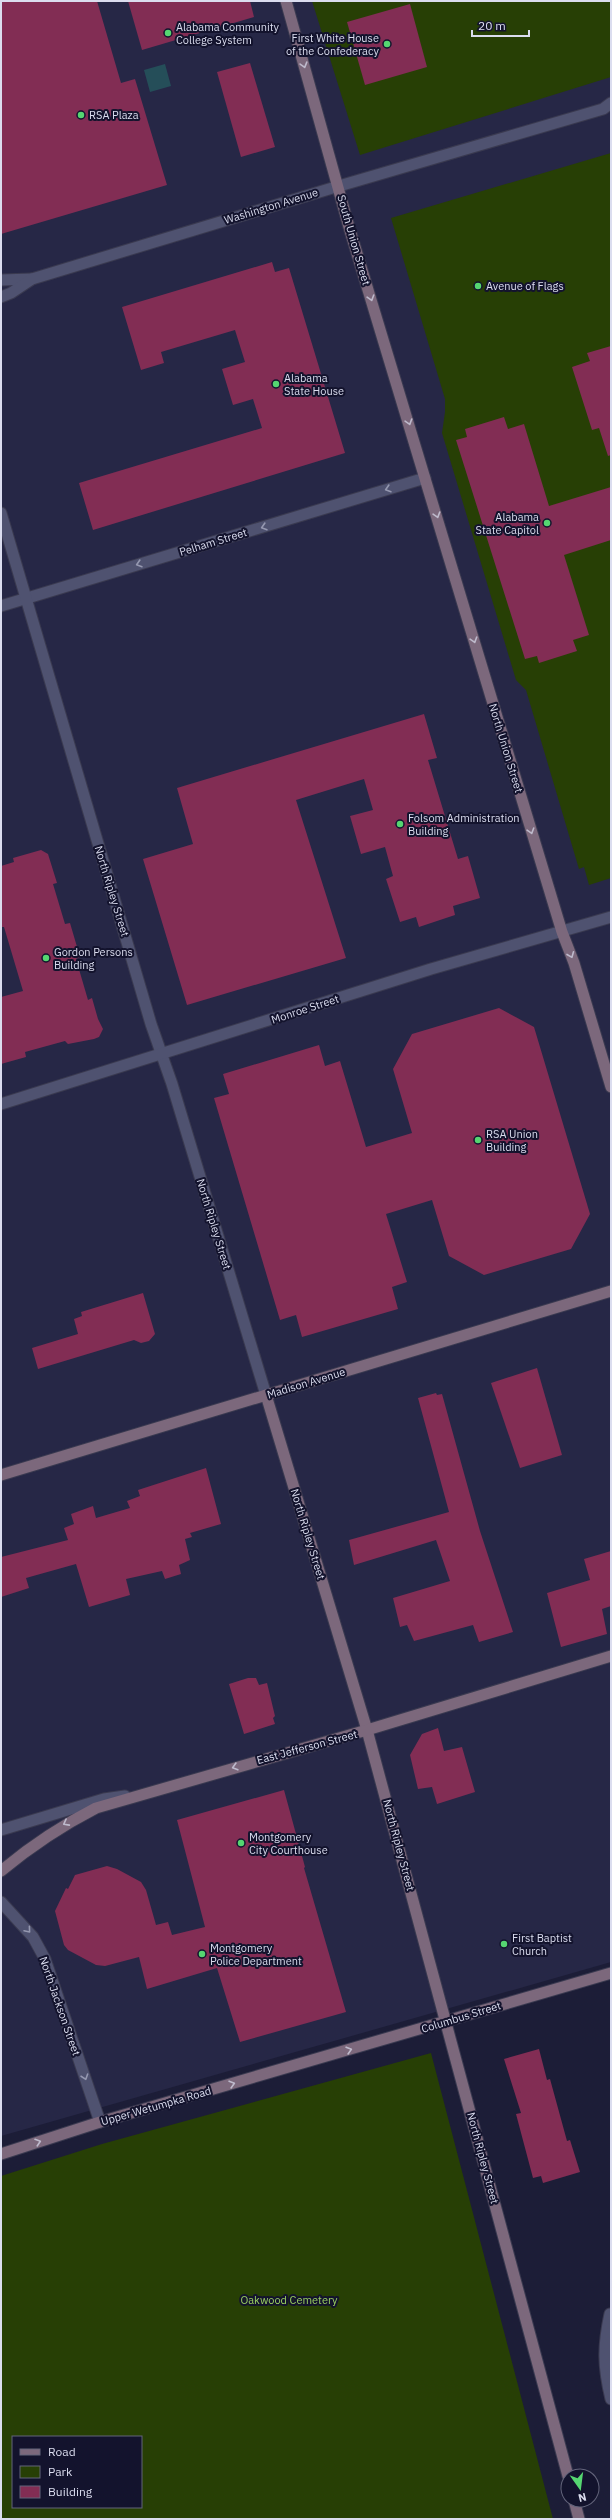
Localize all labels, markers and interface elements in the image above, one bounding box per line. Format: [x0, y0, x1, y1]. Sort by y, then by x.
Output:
scale bar [472, 12, 529, 38]
text: 20 m [478, 18, 506, 33]
place label: Alabama Community College System [176, 20, 280, 47]
marker: Alabama Community College System [163, 28, 173, 38]
place label: First White House of the Confederacy [286, 31, 380, 58]
marker: First White House of the Confederacy [382, 39, 392, 49]
one-way arrow [299, 62, 308, 69]
place label: RSA Plaza [89, 108, 139, 122]
marker: RSA Plaza [76, 110, 86, 120]
street label: Washington Avenue [222, 185, 320, 227]
street label: South Union Street [334, 193, 374, 287]
place label: Avenue of Flags [486, 279, 564, 293]
marker: Avenue of Flags [473, 281, 483, 291]
one-way arrow [366, 294, 375, 301]
place label: Alabama State House [284, 371, 344, 398]
marker: Alabama State House [271, 379, 281, 389]
one-way arrow [404, 419, 413, 426]
one-way arrow [385, 484, 392, 493]
place label: Alabama State Capitol [476, 510, 539, 537]
one-way arrow [432, 511, 441, 518]
marker: Alabama State Capitol [542, 518, 552, 528]
one-way arrow [260, 522, 267, 531]
street label: Pelham Street [177, 525, 249, 559]
one-way arrow [136, 559, 143, 568]
one-way arrow [469, 636, 478, 643]
street label: North Union Street [486, 702, 526, 794]
place label: Folsom Administration Building [408, 811, 520, 838]
marker: Folsom Administration Building [395, 819, 405, 829]
one-way arrow [526, 827, 535, 834]
street label: North Ripley Street [92, 844, 132, 938]
place label: Gordon Persons Building [54, 945, 133, 972]
one-way arrow [566, 951, 574, 958]
marker: Gordon Persons Building [41, 953, 51, 963]
street label: Monroe Street [269, 991, 341, 1027]
place label: RSA Union Building [486, 1127, 538, 1154]
marker: RSA Union Building [473, 1135, 483, 1145]
street label: North Ripley Street [194, 1177, 234, 1271]
street label: Madison Avenue [265, 1364, 347, 1402]
street label: North Ripley Street [288, 1487, 328, 1581]
street label: East Jefferson Street [255, 1727, 359, 1767]
one-way arrow [232, 1762, 239, 1771]
street label: North Ripley Street [380, 1798, 418, 1892]
one-way arrow [63, 1819, 70, 1826]
place label: Montgomery City Courthouse [249, 1830, 328, 1857]
marker: Montgomery City Courthouse [236, 1838, 246, 1848]
one-way arrow [23, 1926, 30, 1933]
place label: First Baptist Church [512, 1931, 572, 1958]
marker: First Baptist Church [499, 1939, 509, 1949]
place label: Montgomery Police Department [210, 1941, 302, 1968]
marker: Montgomery Police Department [197, 1949, 207, 1959]
street label: North Jackson Street [36, 1955, 84, 2058]
street label: Columbus Street [419, 1998, 503, 2036]
one-way arrow [345, 2046, 352, 2055]
one-way arrow [80, 2073, 89, 2080]
one-way arrow [228, 2080, 235, 2089]
street label: Upper Wetumpka Road [99, 2084, 213, 2128]
street label: North Ripley Street [464, 2111, 502, 2205]
one-way arrow [34, 2138, 41, 2147]
park label: Oakwood Cemetery [240, 2293, 338, 2307]
legend [12, 2436, 142, 2508]
text: Road [48, 2444, 76, 2459]
text: Park [48, 2464, 73, 2479]
north arrow [560, 2468, 600, 2508]
text: Building [48, 2484, 93, 2499]
text: N [577, 2490, 588, 2505]

